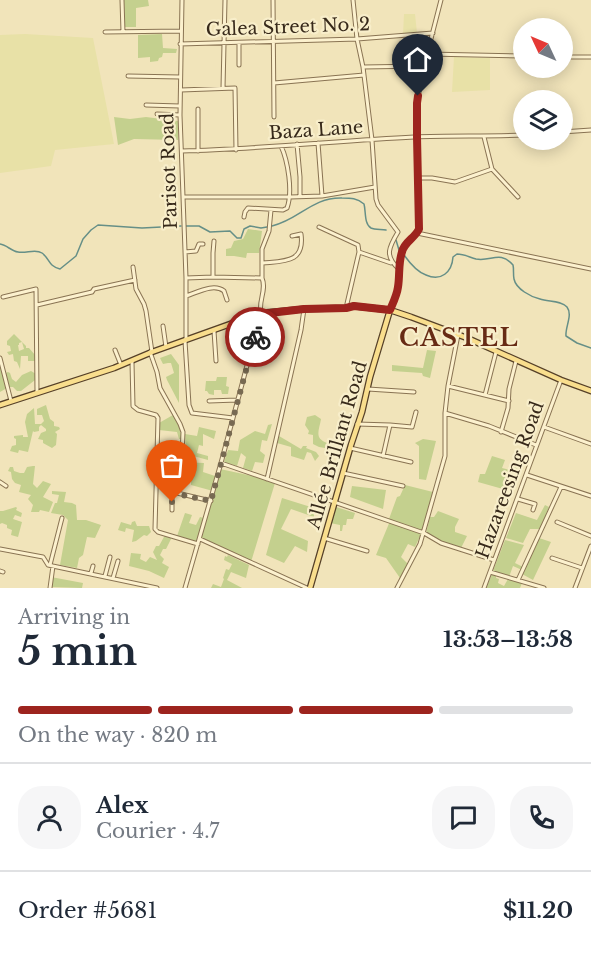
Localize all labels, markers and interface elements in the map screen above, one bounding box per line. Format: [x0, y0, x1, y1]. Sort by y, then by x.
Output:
street label: Galea Street No. 2 [205, 13, 371, 41]
north arrow [513, 18, 573, 78]
map controls [513, 18, 573, 150]
pin [392, 34, 443, 96]
icon: home [401, 43, 434, 76]
button: layers [513, 90, 573, 150]
street label: Parisot Road [156, 112, 182, 230]
street label: Baza Lane [268, 116, 364, 144]
courier [225, 307, 285, 367]
icon: bike [239, 321, 272, 354]
district label: CASTEL [399, 323, 519, 352]
street label: Allée Brillant Road [302, 358, 372, 533]
street label: Hazareesing Road [471, 398, 549, 562]
pin [146, 440, 197, 502]
icon: bag [155, 449, 188, 482]
text: Arriving in [18, 605, 130, 629]
text: 13:53–13:58 [443, 626, 573, 653]
text: 5 min [18, 627, 137, 676]
text: On the way · 820 m [18, 723, 217, 747]
button: person [18, 786, 81, 849]
button: chat [432, 786, 495, 849]
button: phone [510, 786, 573, 849]
text: Alex [96, 792, 149, 819]
text: Courier · 4.7 [96, 819, 219, 843]
text: Order #5681 [18, 897, 157, 924]
text: $11.20 [503, 897, 573, 924]

